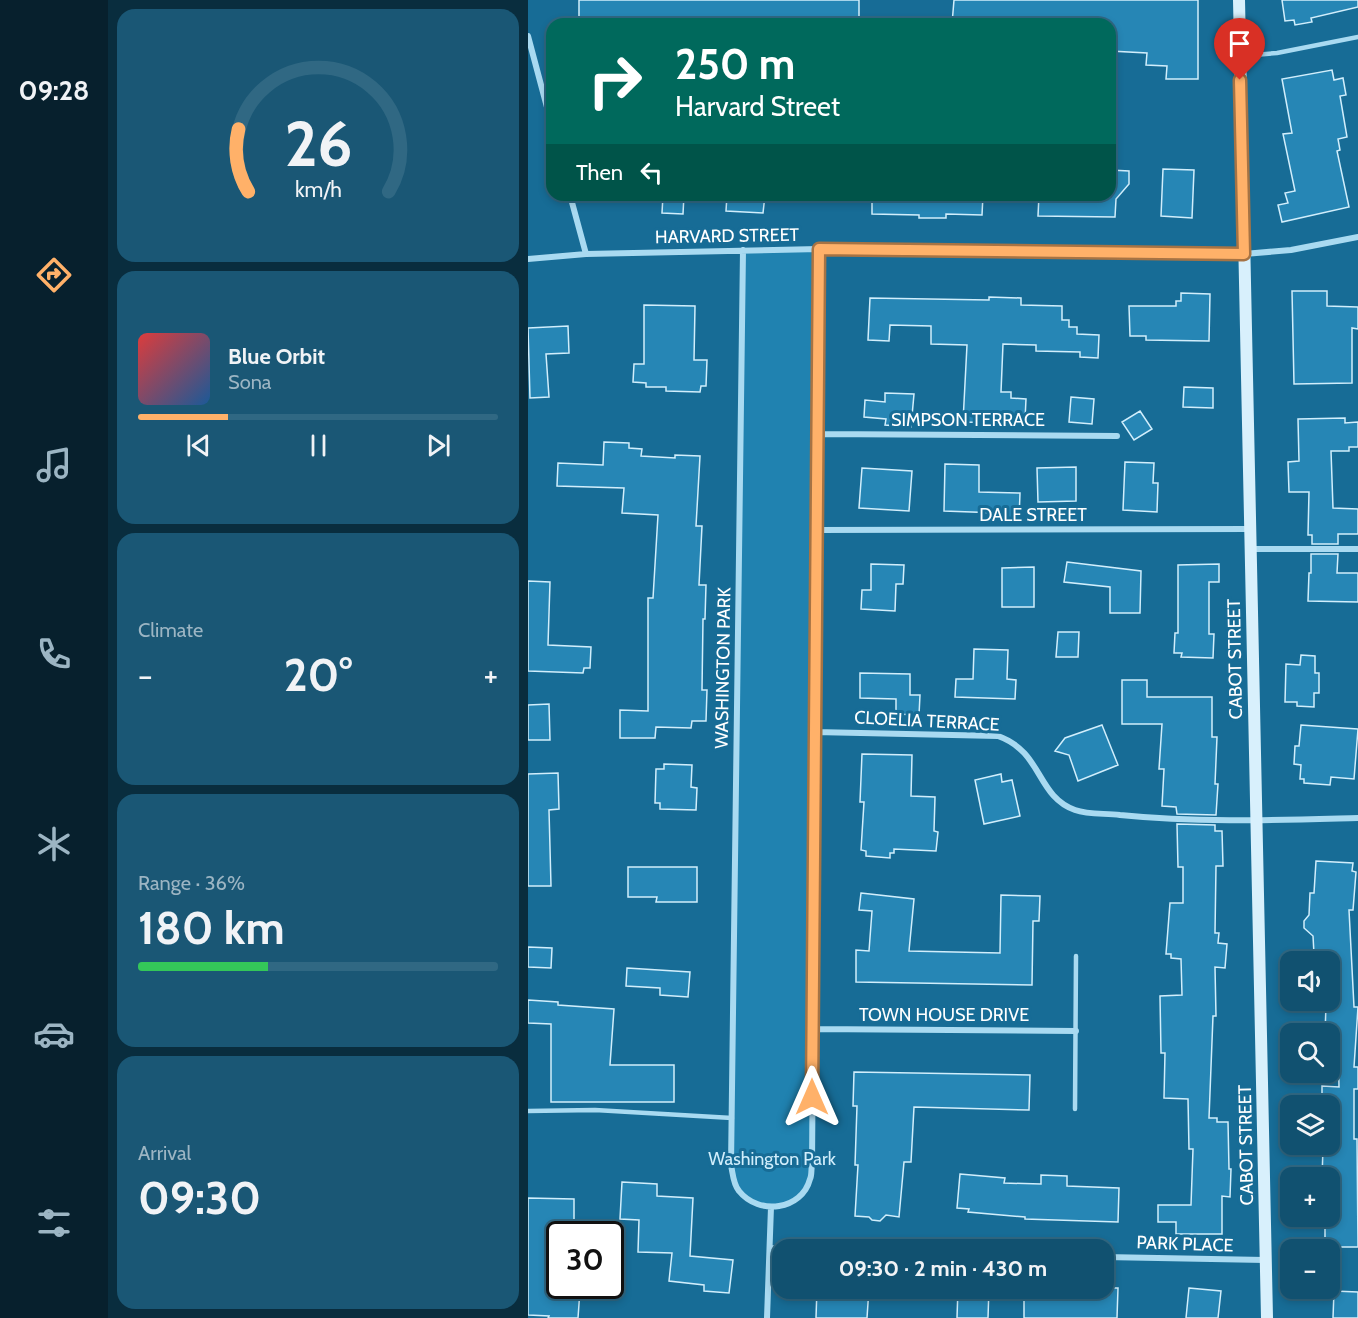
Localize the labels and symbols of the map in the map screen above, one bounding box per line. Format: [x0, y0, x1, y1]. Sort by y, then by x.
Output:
pin [1214, 18, 1265, 80]
street label: HARVARD STREET [655, 224, 800, 248]
street label: SIMPSON TERRACE [891, 409, 1045, 431]
street label: DALE STREET [979, 504, 1087, 526]
street label: WASHINGTON PARK [711, 586, 735, 749]
street label: CABOT STREET [1223, 598, 1247, 719]
street label: CLOELIA TERRACE [854, 706, 1000, 736]
street label: TOWN HOUSE DRIVE [859, 1004, 1029, 1026]
position arrow [780, 1065, 844, 1129]
street label: CABOT STREET [1234, 1084, 1258, 1205]
park label: Washington Park [708, 1148, 837, 1170]
speed limit sign: 30 [546, 1221, 624, 1299]
street label: PARK PLACE [1136, 1231, 1234, 1257]

